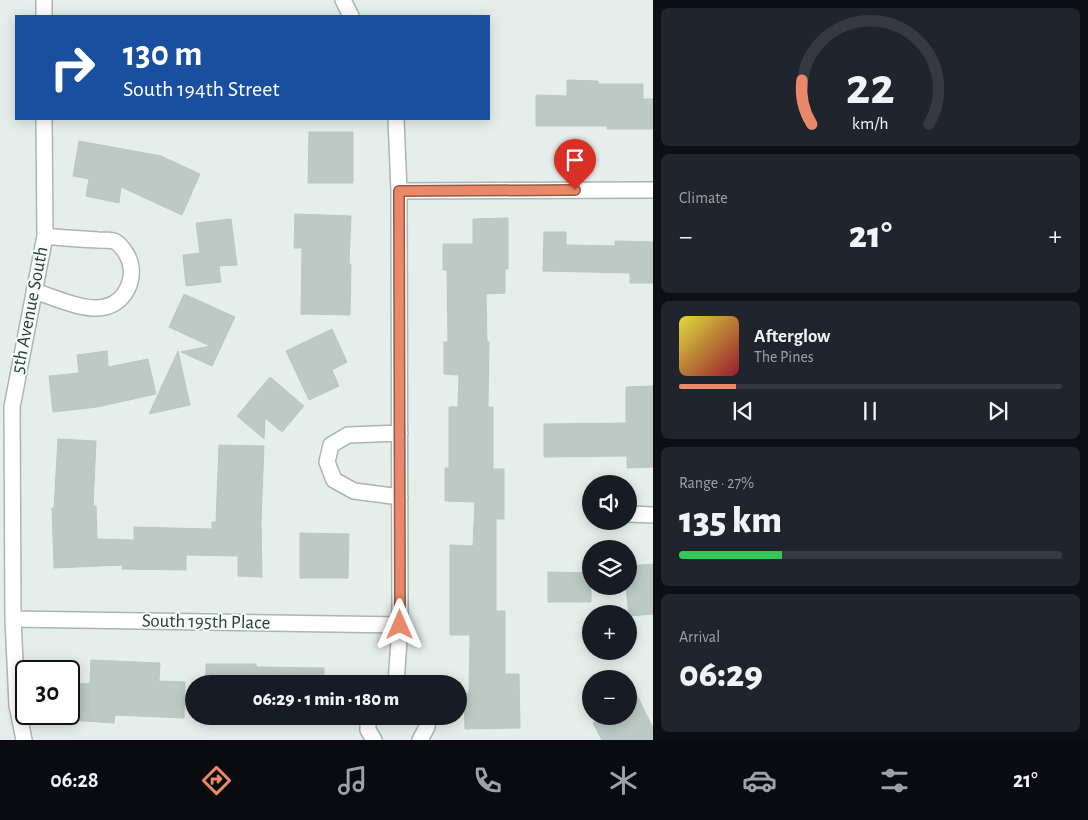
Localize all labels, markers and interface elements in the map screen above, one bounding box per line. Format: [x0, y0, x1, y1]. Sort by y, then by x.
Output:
icon: right [40, 35, 105, 100]
text: 130 m [123, 37, 202, 72]
text: 22 [846, 61, 895, 113]
text: South 194th Street [123, 78, 279, 100]
text: km/h [852, 115, 889, 133]
pin [554, 139, 596, 190]
icon: arrive [561, 146, 589, 174]
text: Climate [679, 190, 728, 206]
text: 21° [849, 217, 892, 255]
text: − [679, 223, 692, 251]
text: + [1049, 223, 1062, 251]
street label: 5th Avenue South [8, 245, 52, 375]
text: Afterglow [754, 327, 830, 346]
text: The Pines [754, 349, 814, 365]
icon: previous [729, 397, 757, 425]
icon: pause [856, 397, 884, 425]
icon: next [984, 397, 1012, 425]
map controls [582, 475, 637, 725]
button: sound [582, 475, 637, 530]
text: Range · 27% [679, 475, 754, 491]
text: 135 km [679, 502, 782, 540]
button: layers [582, 540, 637, 595]
position arrow [373, 598, 425, 650]
button: + [582, 605, 637, 660]
street label: South 195th Place [142, 611, 270, 633]
text: Arrival [679, 629, 720, 645]
text: 06:29 [679, 656, 763, 694]
speed limit sign: 30 [15, 660, 80, 725]
button: − [582, 670, 637, 725]
text: 06:29 · 1 min · 180 m [253, 690, 399, 709]
icon: directions [199, 763, 234, 798]
icon: music [335, 763, 370, 798]
icon: phone [470, 763, 505, 798]
icon: climate [606, 763, 641, 798]
icon: car [742, 763, 777, 798]
icon: filters [877, 763, 912, 798]
text: 06:28 [50, 769, 99, 791]
text: 21° [1013, 769, 1038, 791]

